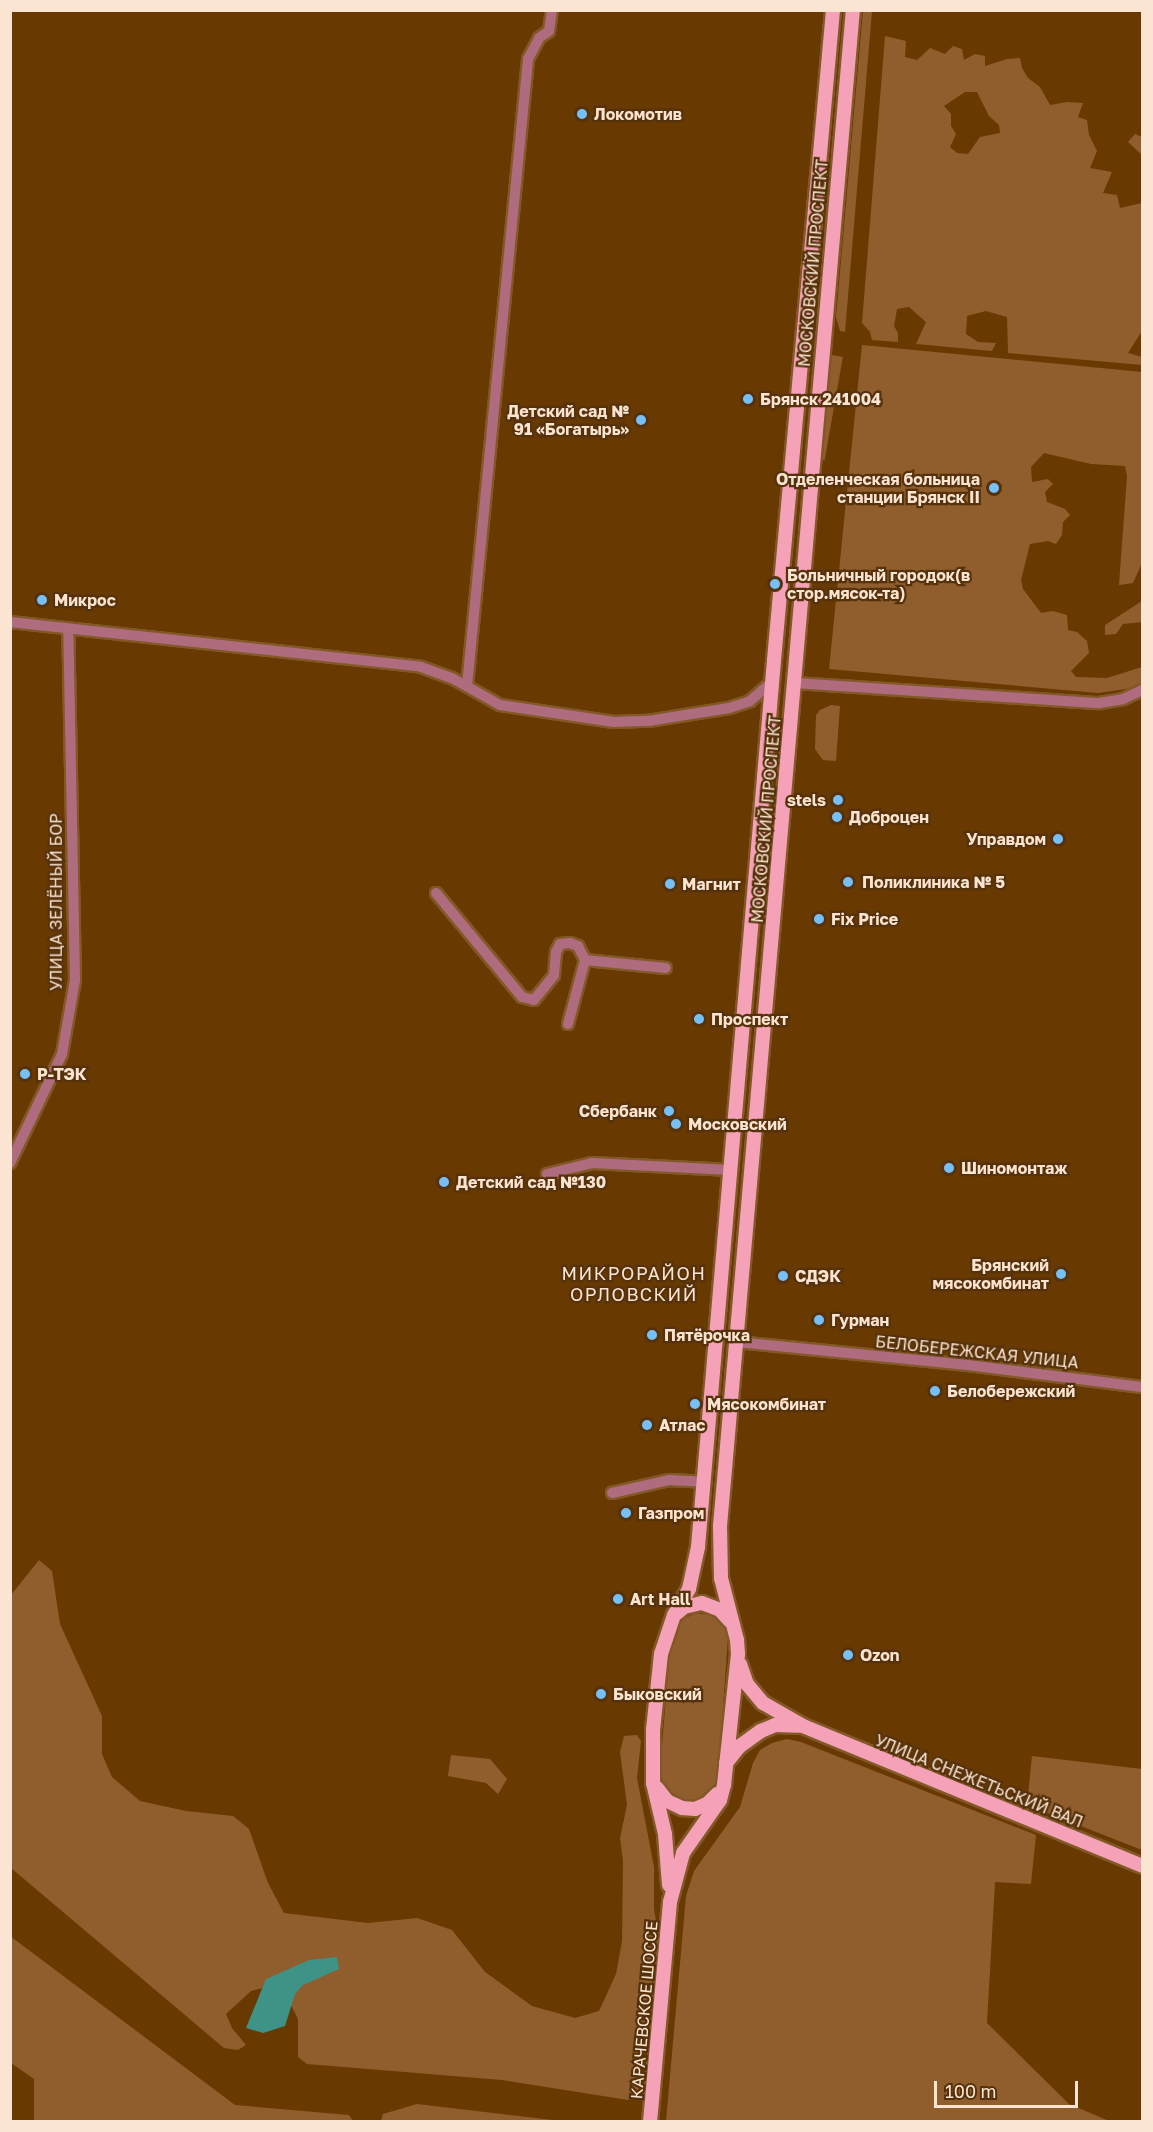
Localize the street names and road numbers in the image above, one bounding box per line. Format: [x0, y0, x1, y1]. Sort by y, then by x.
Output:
street label: МОСКОВСКИЙ ПРОСПЕКТ [794, 158, 832, 368]
street label: МОСКОВСКИЙ ПРОСПЕКТ [747, 714, 785, 924]
street label: УЛИЦА ЗЕЛЁНЫЙ БОР [46, 813, 66, 991]
street label: БЕЛОБЕРЕЖСКАЯ УЛИЦА [874, 1332, 1080, 1372]
street label: УЛИЦА СНЕЖЕТЬСКИЙ ВАЛ [872, 1730, 1086, 1832]
street label: КАРАЧЕВСКОЕ ШОССЕ [627, 1920, 661, 2100]

